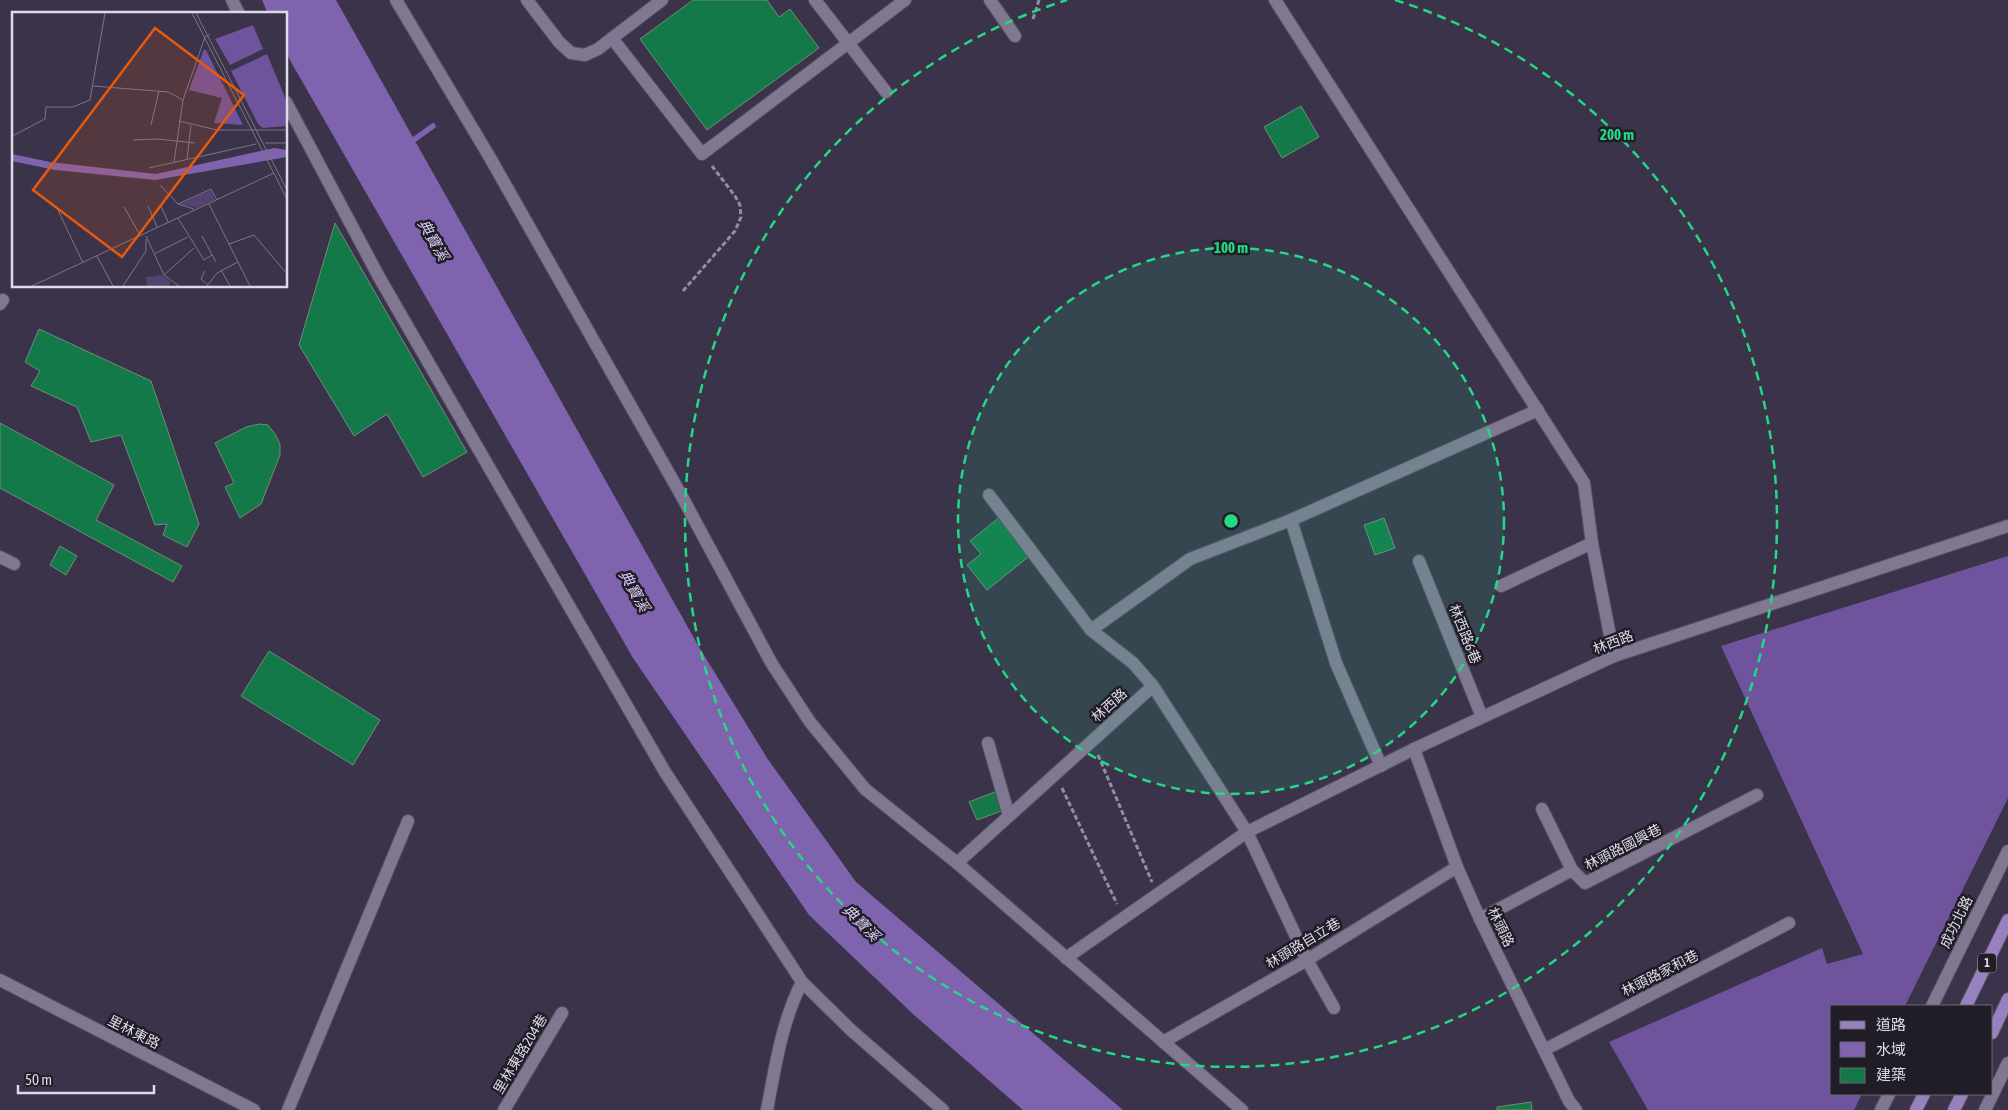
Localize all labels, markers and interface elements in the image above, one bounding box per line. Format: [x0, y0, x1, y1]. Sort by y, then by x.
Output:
inset map [12, 12, 288, 288]
text: 200 m [1600, 126, 1634, 143]
water label: 典寶溪 [415, 216, 453, 265]
text: 100 m [1214, 239, 1248, 256]
centre of rings [1222, 512, 1240, 530]
water label: 典寶溪 [616, 567, 654, 616]
street label: 林西路6巷 [1446, 602, 1484, 666]
street label: 林西路 [1591, 627, 1635, 657]
street label: 林西路 [1088, 685, 1130, 725]
street label: 林頭路國興巷 [1582, 821, 1664, 873]
street label: 成功北路 [1937, 893, 1975, 951]
water label: 典寶溪 [839, 901, 885, 946]
street label: 林頭路 [1485, 905, 1517, 949]
street label: 林頭路自立巷 [1263, 915, 1343, 971]
street label: 林頭路家和巷 [1619, 947, 1701, 999]
road number: 1 [1978, 954, 1996, 972]
legend [1830, 1005, 1993, 1095]
street label: 里林東路204巷 [490, 1011, 550, 1097]
street label: 里林東路 [105, 1012, 163, 1052]
text: 道路 [1876, 1016, 1906, 1033]
text: 水域 [1876, 1041, 1906, 1058]
scale bar [18, 1062, 154, 1094]
text: 建築 [1876, 1066, 1906, 1083]
text: 50 m [25, 1071, 52, 1088]

